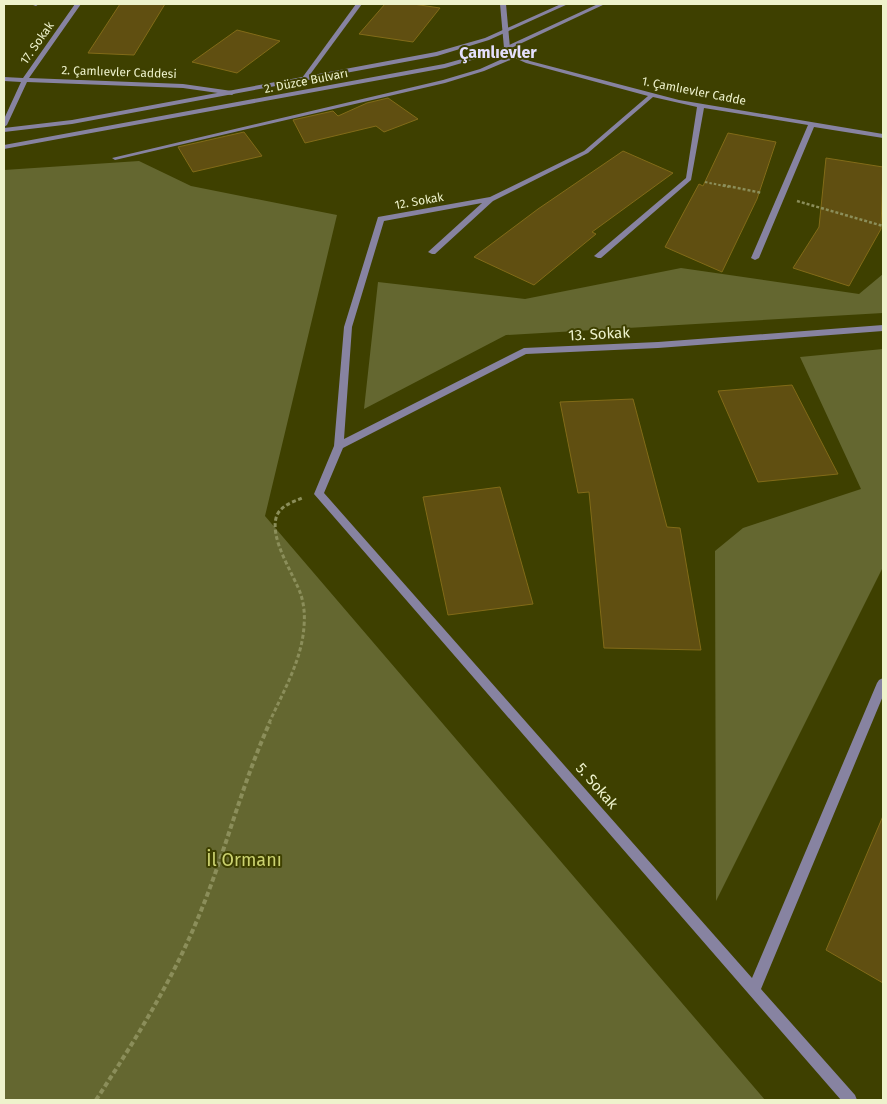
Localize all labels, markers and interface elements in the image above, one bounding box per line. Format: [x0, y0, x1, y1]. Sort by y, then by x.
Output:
street label: 17. Sokak [17, 18, 57, 67]
district label: Çamlıevler [459, 43, 537, 64]
street label: 2. Çamlıevler Caddesi [61, 63, 177, 81]
street label: 2. Düzce Bulvarı [263, 66, 349, 96]
street label: 1. Çamlıevler Cadde [641, 74, 747, 108]
street label: 12. Sokak [393, 190, 445, 212]
street label: 13. Sokak [568, 323, 631, 345]
street label: 5. Sokak [572, 759, 622, 813]
park label: İl Ormanı [206, 849, 282, 871]

